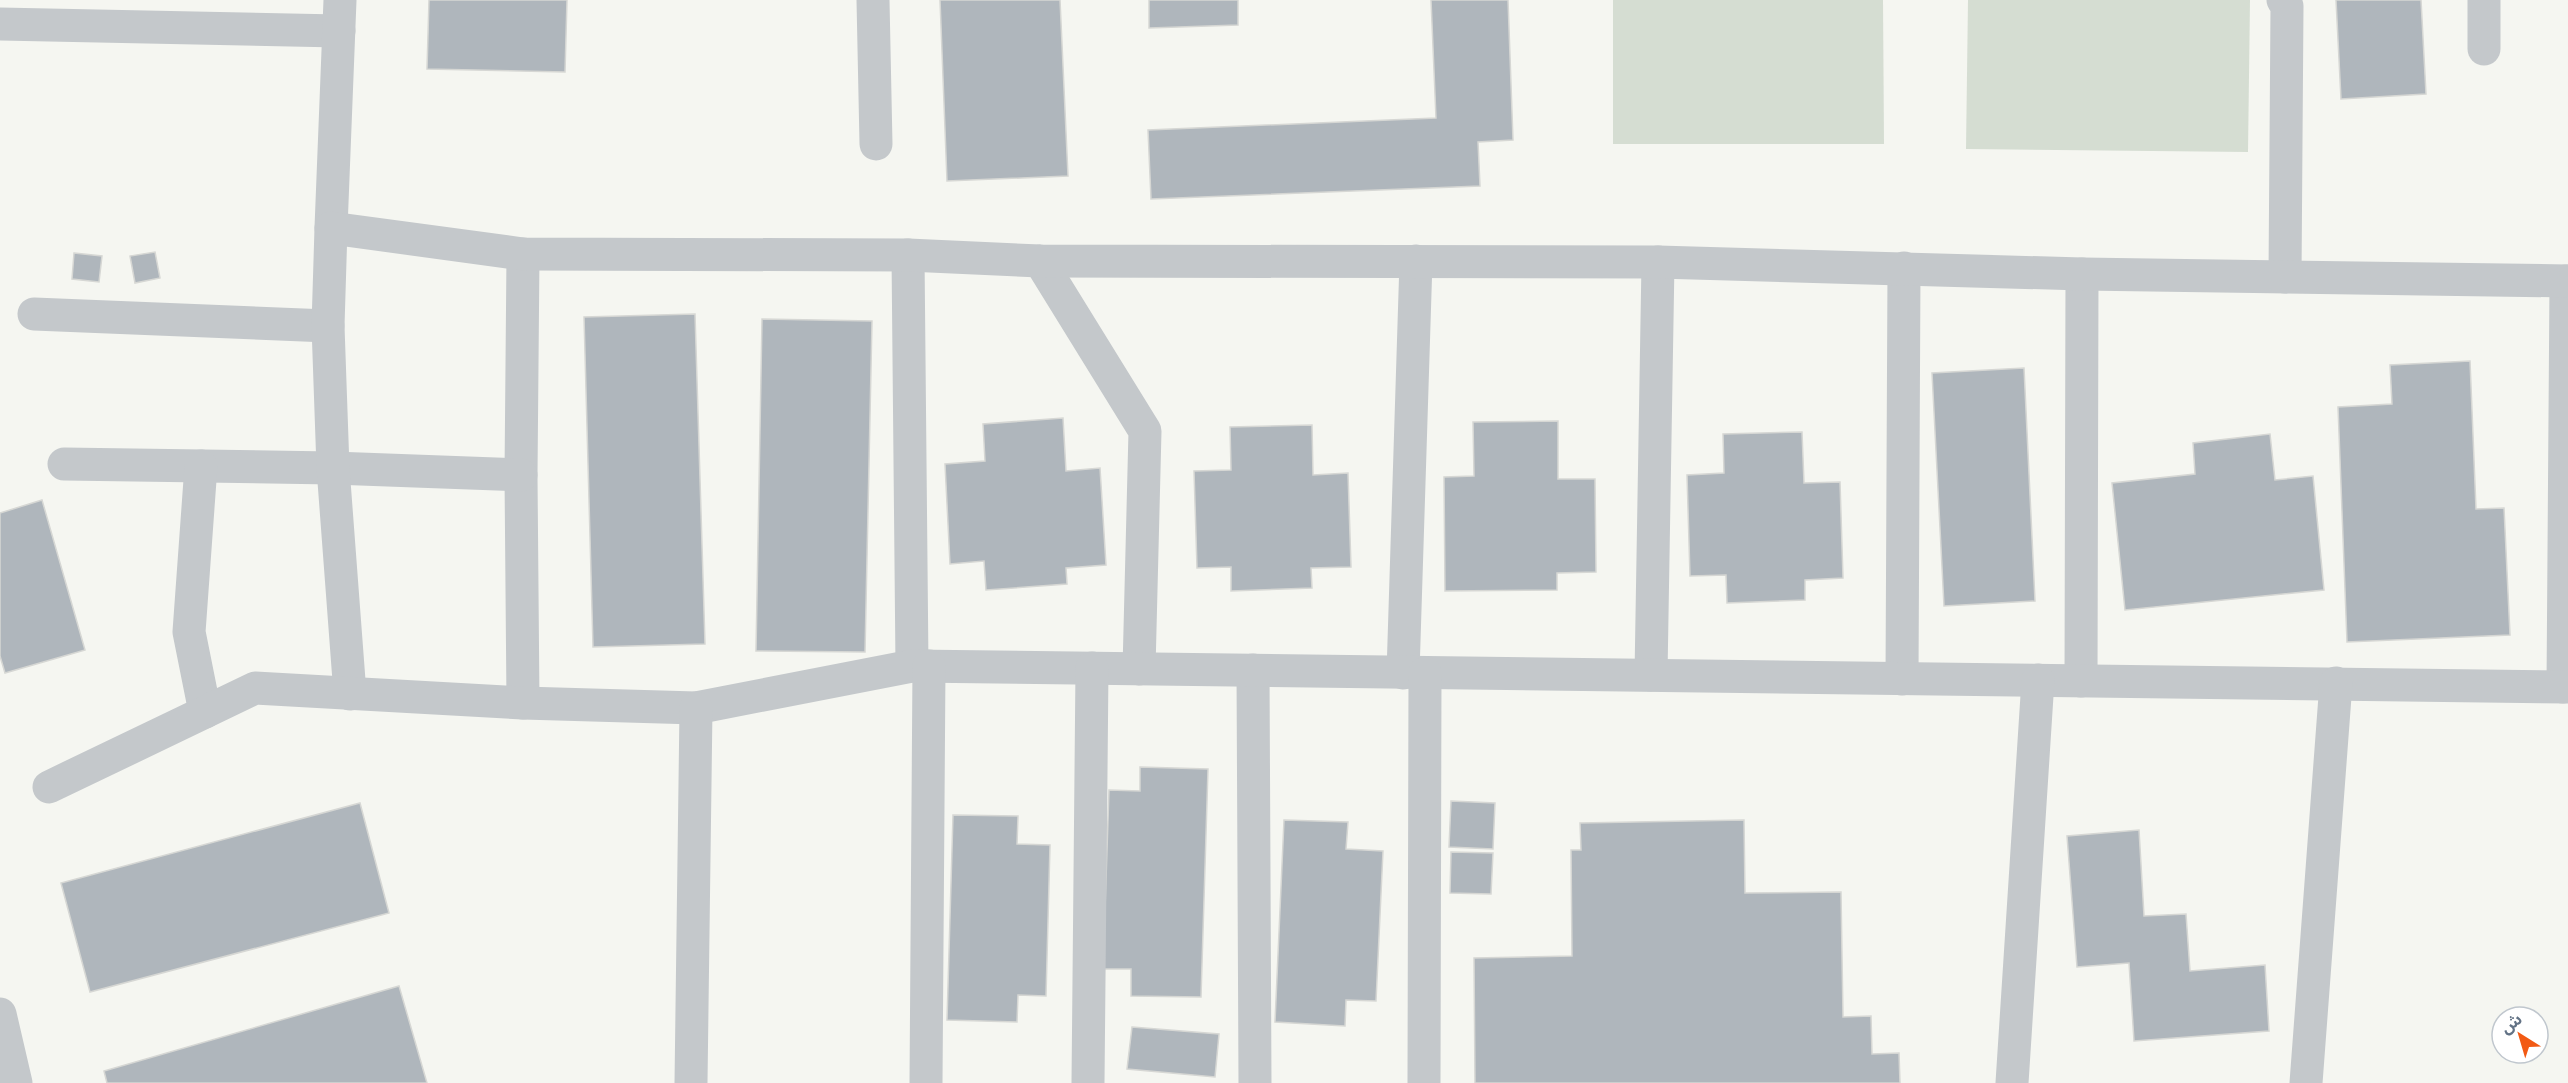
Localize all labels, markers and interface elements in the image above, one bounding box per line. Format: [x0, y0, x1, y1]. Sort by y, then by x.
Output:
north arrow [2490, 1005, 2550, 1065]
text: ش [2497, 1009, 2526, 1038]

